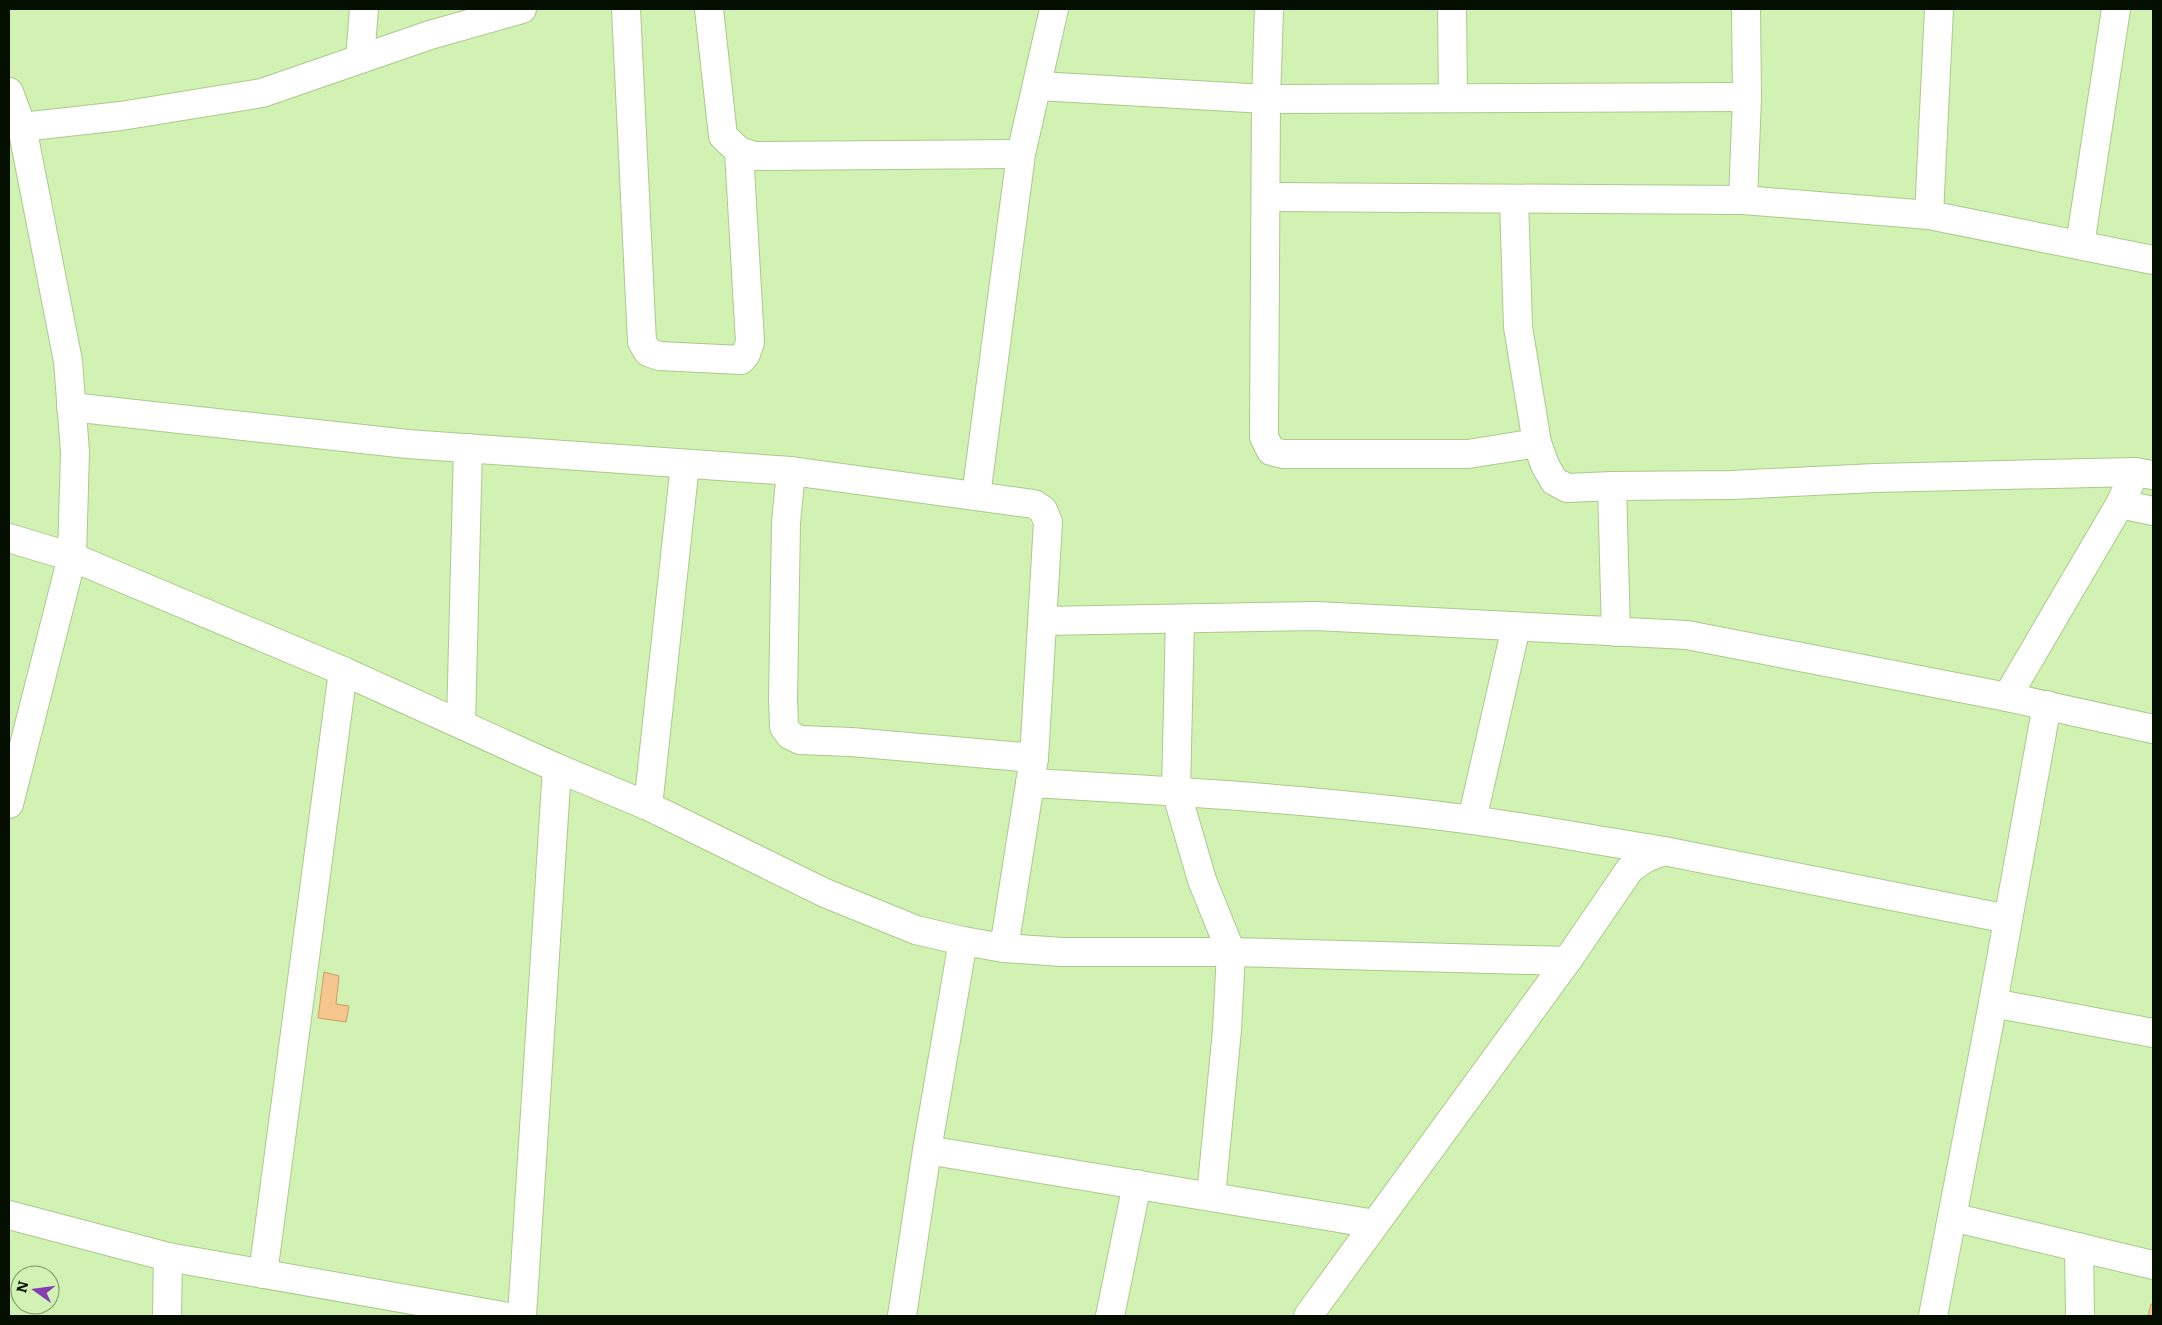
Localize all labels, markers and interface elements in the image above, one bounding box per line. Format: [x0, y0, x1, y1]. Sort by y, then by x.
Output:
north arrow [10, 1265, 60, 1315]
text: N [10, 1278, 33, 1295]

